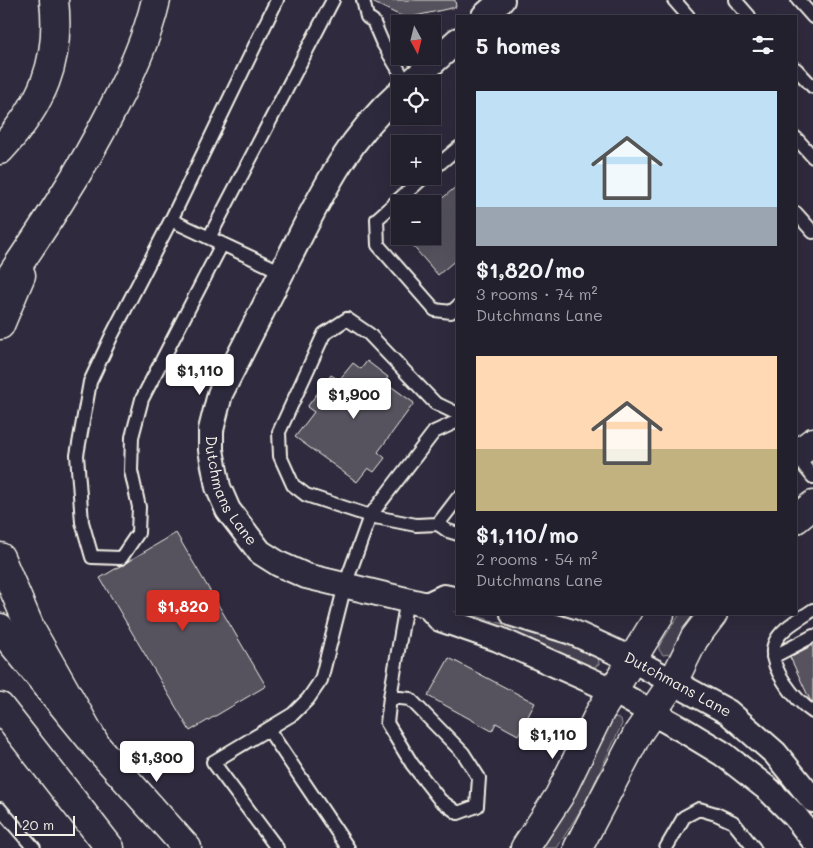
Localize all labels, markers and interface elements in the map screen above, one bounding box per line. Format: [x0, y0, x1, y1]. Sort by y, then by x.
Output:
north arrow [391, 15, 441, 65]
map controls [391, 15, 441, 245]
icon: filters [749, 31, 777, 59]
text: 5 homes [476, 32, 561, 59]
button: locate [391, 75, 441, 125]
icon: home [582, 123, 672, 213]
button: + [391, 135, 441, 185]
button: − [391, 195, 441, 245]
text: $1,820/mo [476, 256, 585, 283]
text: 3 rooms · 74 m² [476, 283, 597, 304]
text: Dutchmans Lane [476, 304, 603, 325]
pin: $1,110 [159, 354, 241, 396]
text: $1,110 [177, 359, 223, 380]
pin: $1,900 [313, 378, 395, 420]
text: $1,900 [328, 383, 380, 404]
icon: home [582, 388, 672, 478]
street label: Dutchmans Lane [201, 436, 262, 549]
text: $1,110/mo [476, 521, 579, 548]
text: 2 rooms · 54 m² [476, 548, 597, 569]
text: Dutchmans Lane [476, 569, 603, 590]
pin: $1,820 [142, 590, 224, 632]
text: $1,820 [157, 595, 209, 616]
street label: Dutchmans Lane [622, 646, 735, 721]
pin: $1,110 [512, 718, 594, 760]
text: $1,110 [530, 723, 576, 744]
pin: $1,300 [116, 740, 198, 783]
text: $1,300 [131, 746, 183, 767]
scale bar [15, 813, 75, 836]
text: 20 m [22, 815, 54, 834]

